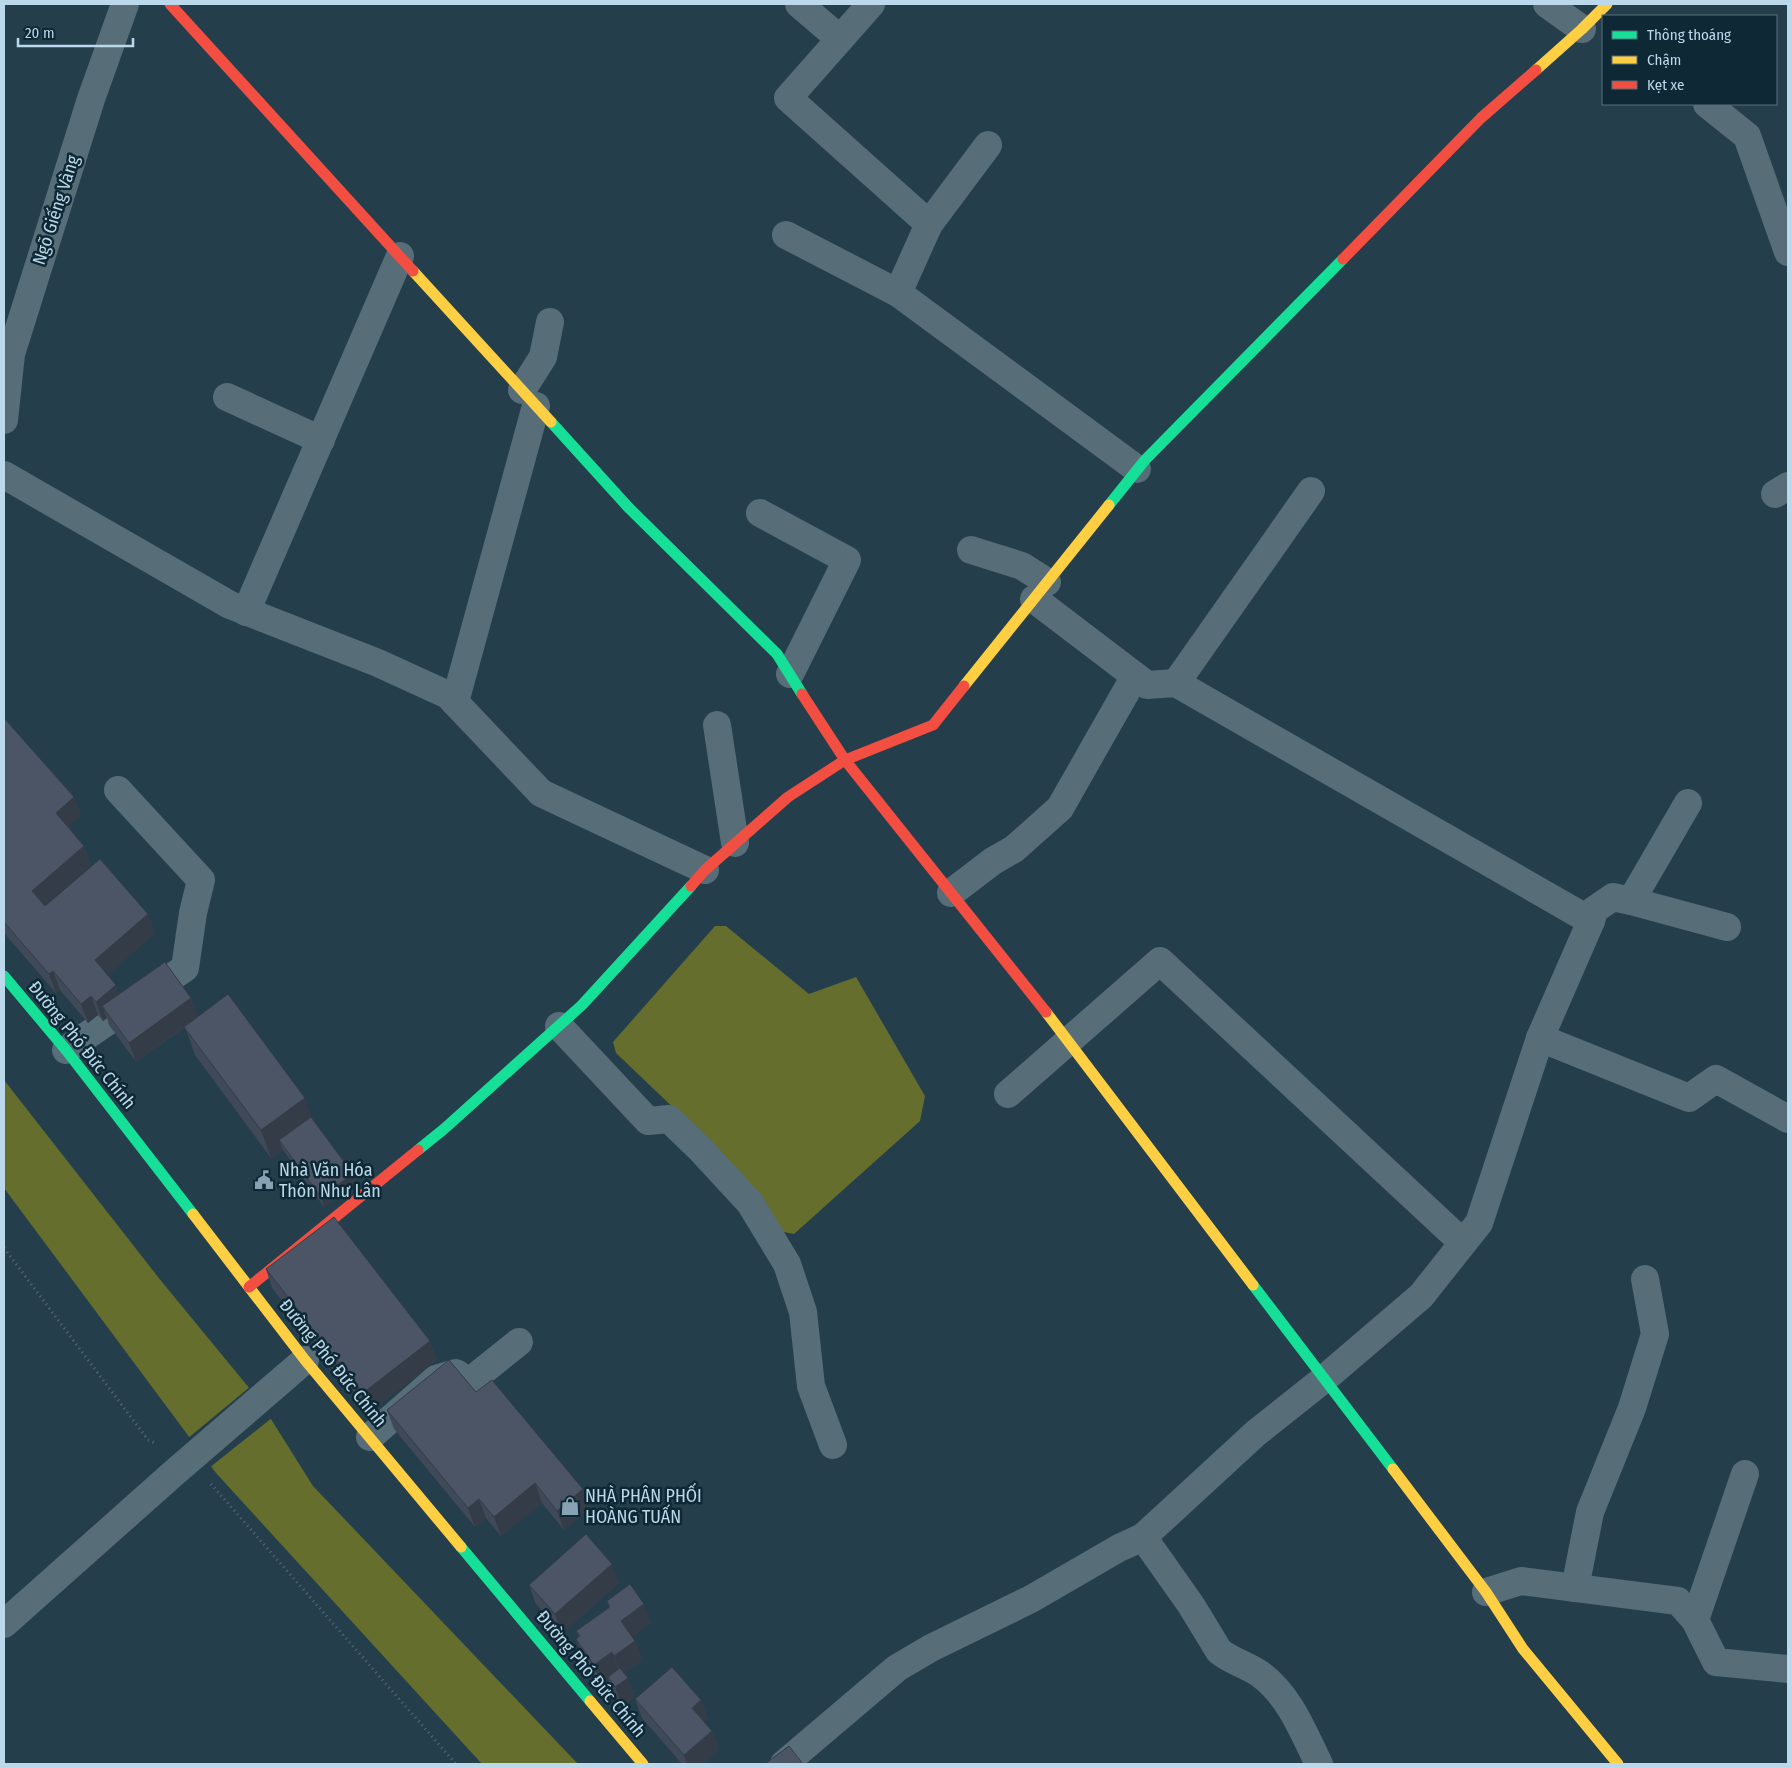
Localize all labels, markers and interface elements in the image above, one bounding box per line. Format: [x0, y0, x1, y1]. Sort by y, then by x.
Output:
scale bar [18, 15, 132, 47]
legend [1602, 15, 1777, 105]
text: 20 m [25, 24, 55, 42]
text: Thông thoáng [1647, 26, 1731, 44]
text: Chậm [1647, 51, 1681, 69]
text: Kẹt xe [1647, 76, 1684, 94]
street label: Ngõ Giếng Vàng [28, 152, 84, 268]
street label: Đường Phó Đức Chính [24, 976, 140, 1114]
place label: Nhà Văn Hóa Thôn Như Lân [279, 1159, 381, 1202]
public building icon: Nhà Văn Hóa Thôn Như Lân [253, 1169, 275, 1191]
street label: Đường Phó Đức Chính [275, 1294, 391, 1432]
place label: NHÀ PHÂN PHỐI HOÀNG TUẤN [585, 1482, 702, 1528]
shop icon: NHÀ PHÂN PHỐI HOÀNG TUẤN [559, 1495, 581, 1517]
street label: Đường Phó Đức Chính [532, 1606, 650, 1742]

